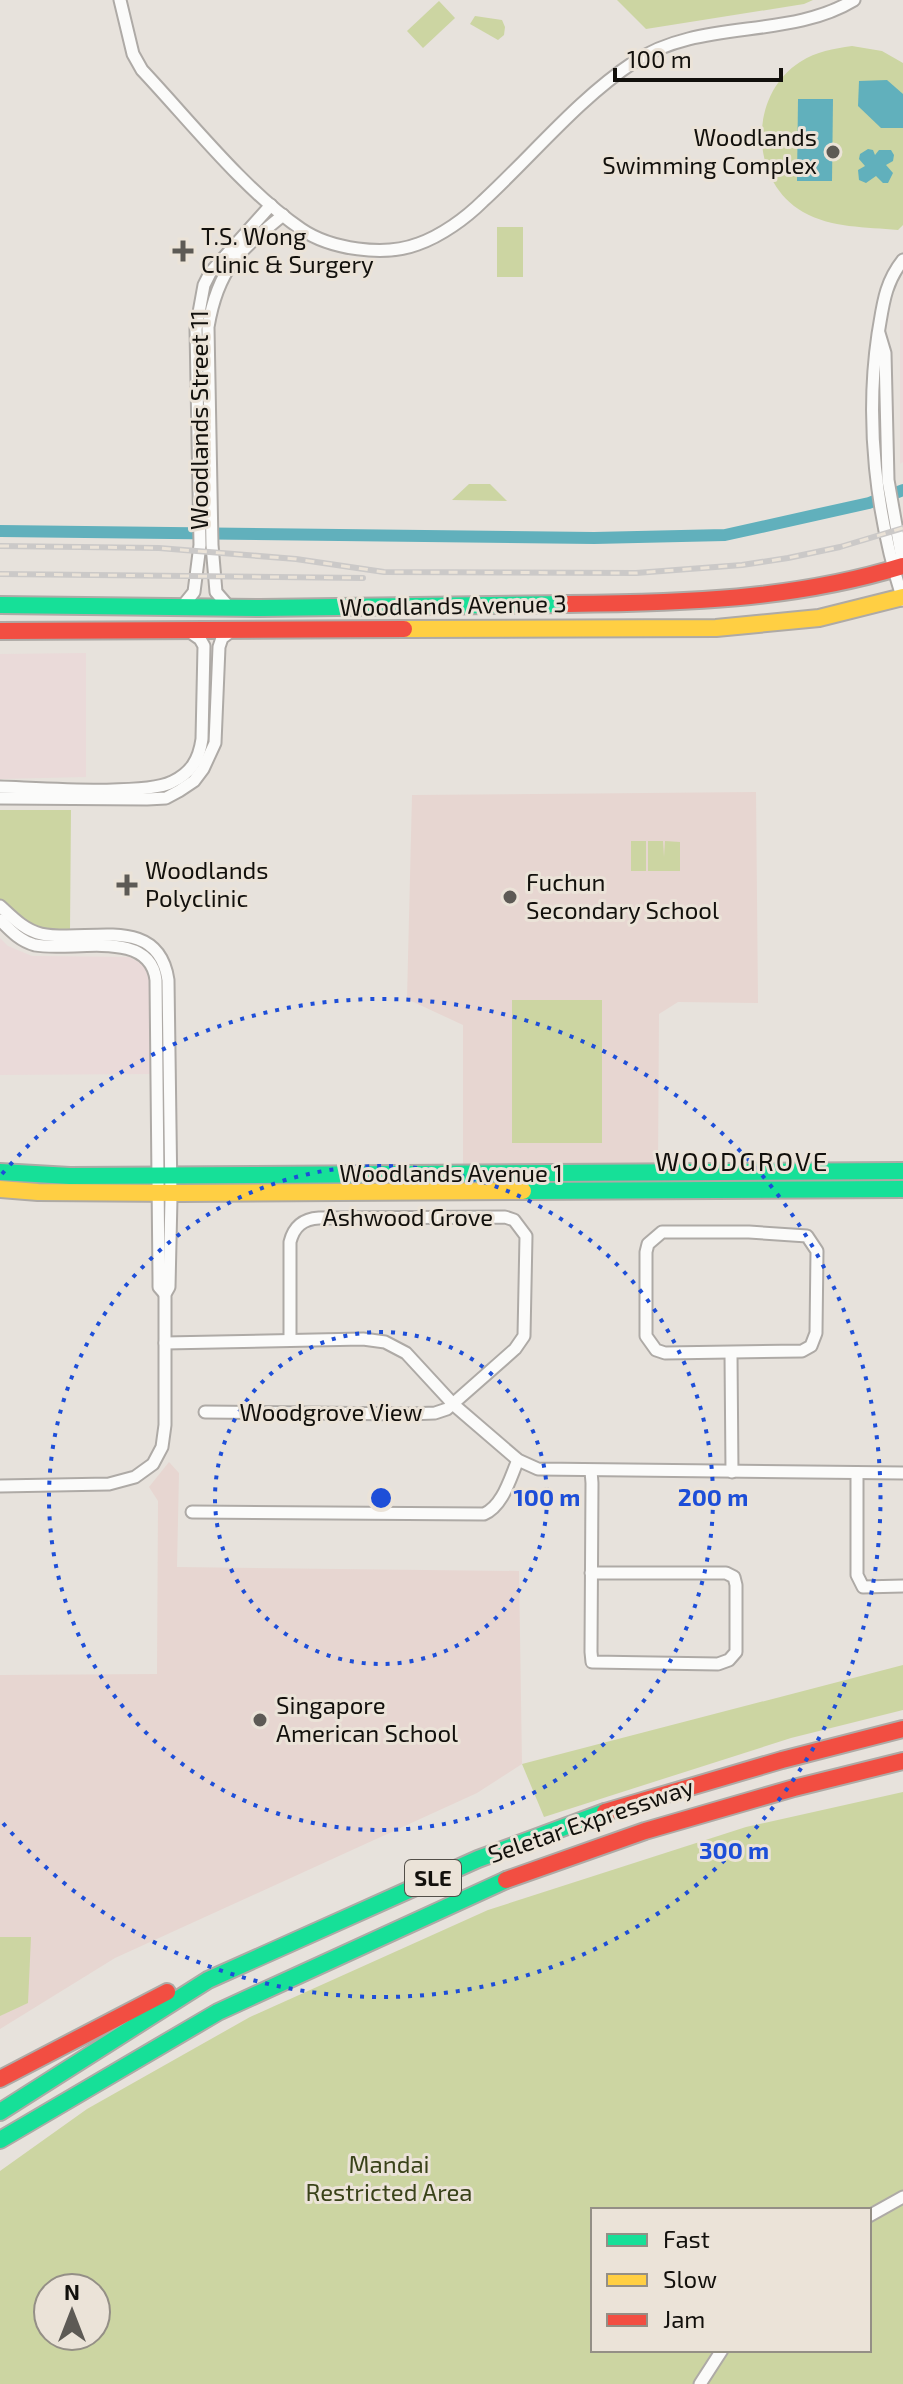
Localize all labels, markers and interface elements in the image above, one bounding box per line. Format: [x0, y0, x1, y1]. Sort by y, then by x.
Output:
scale bar [615, 32, 781, 82]
text: 100 m [627, 44, 692, 73]
place label: Woodlands Swimming Complex [602, 122, 817, 179]
marker: Woodlands Swimming Complex [824, 143, 842, 161]
place label: T.S. Wong Clinic & Surgery [201, 221, 374, 278]
marker: T.S. Wong Clinic & Surgery [172, 240, 194, 262]
street label: Woodlands Street 11 [184, 310, 213, 530]
street label: Woodlands Avenue 3 [339, 588, 567, 621]
place label: Woodlands Polyclinic [145, 855, 269, 912]
place label: Fuchun Secondary School [526, 867, 719, 924]
marker: Woodlands Polyclinic [116, 874, 138, 896]
marker: Fuchun Secondary School [501, 888, 519, 906]
district label: WOODGROVE [655, 1145, 829, 1176]
street label: Woodlands Avenue 1 [339, 1158, 563, 1187]
street label: Ashwood Grove [323, 1202, 493, 1231]
street label: Woodgrove View [240, 1397, 423, 1426]
text: 100 m [514, 1482, 580, 1511]
text: 200 m [678, 1482, 748, 1511]
centre of rings [367, 1484, 395, 1512]
place label: Singapore American School [276, 1690, 458, 1747]
marker: Singapore American School [251, 1711, 269, 1729]
street label: Seletar Expressway [484, 1771, 697, 1868]
text: 300 m [699, 1835, 769, 1864]
road number: SLE [405, 1860, 461, 1896]
park label: Mandai Restricted Area [305, 2149, 473, 2206]
legend [591, 2208, 871, 2352]
text: Fast [663, 2224, 710, 2253]
text: Slow [663, 2264, 717, 2293]
north arrow [32, 2272, 112, 2352]
text: N [64, 2278, 80, 2304]
text: Jam [663, 2304, 705, 2333]

